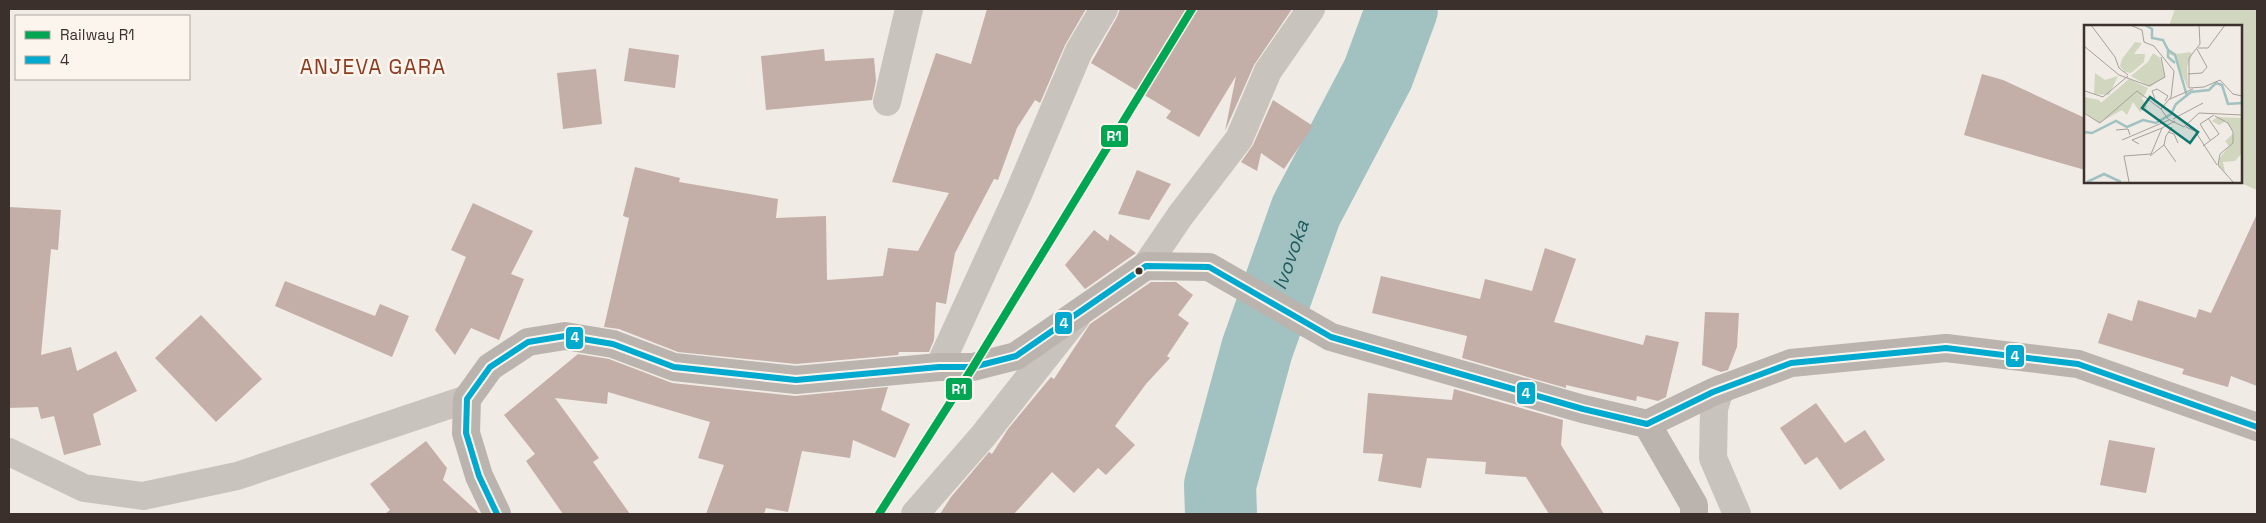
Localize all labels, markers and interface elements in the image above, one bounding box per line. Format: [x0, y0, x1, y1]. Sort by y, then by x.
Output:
legend [15, 15, 190, 80]
text: Railway R1 [60, 25, 135, 44]
inset map [2084, 25, 2241, 182]
text: 4 [60, 50, 69, 69]
district label: ANJEVA GARA [300, 53, 446, 80]
line badge: R1 [1100, 124, 1129, 148]
text: R1 [1106, 127, 1122, 145]
water label: Ivovoka [1266, 216, 1315, 293]
unlabelled marker [1134, 266, 1144, 276]
line badge: 4 [1054, 311, 1073, 335]
text: 4 [1060, 314, 1069, 332]
line badge: 4 [565, 326, 584, 350]
text: 4 [571, 328, 580, 346]
line badge: 4 [2005, 344, 2025, 368]
text: 4 [2011, 347, 2020, 365]
line badge: R1 [945, 377, 973, 401]
text: R1 [951, 380, 967, 398]
line badge: 4 [1516, 381, 1536, 405]
text: 4 [1522, 384, 1531, 402]

